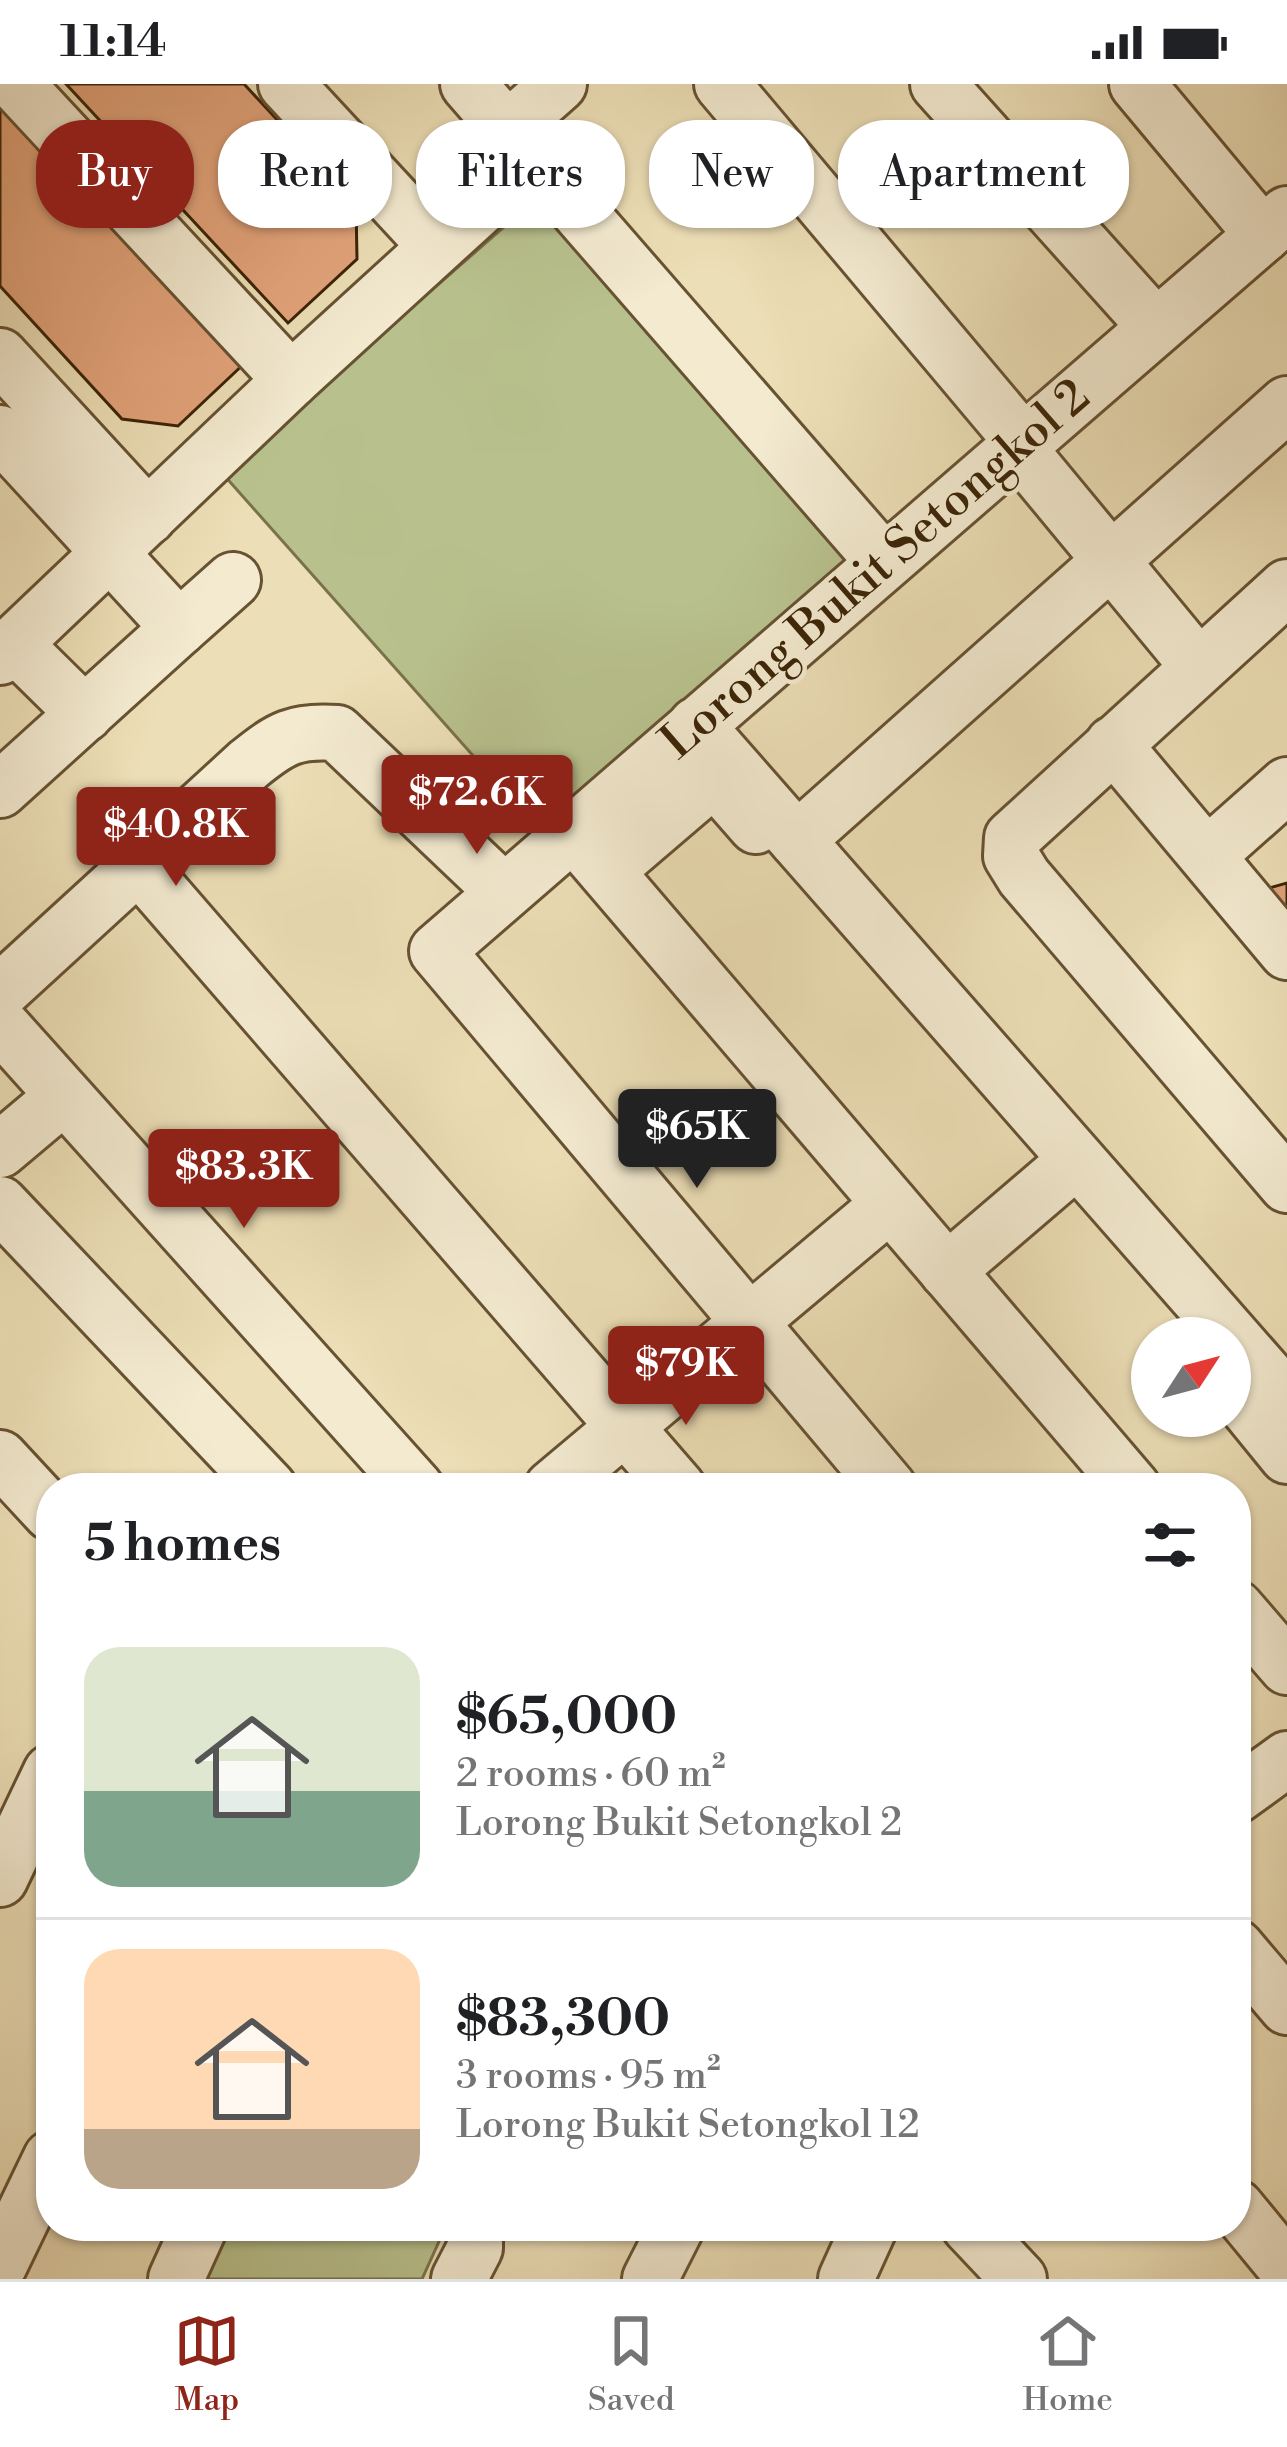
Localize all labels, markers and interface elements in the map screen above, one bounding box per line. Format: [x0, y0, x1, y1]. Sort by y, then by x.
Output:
text: 11:14 [60, 14, 167, 71]
chip: Buy [36, 120, 194, 228]
chip: Rent [218, 120, 392, 228]
chip: Filters [416, 120, 625, 228]
chip: New [649, 120, 814, 228]
chip: Apartment [838, 120, 1129, 228]
street label: Lorong Bukit Setongkol 2 [649, 367, 1103, 773]
pin: $72.6K [379, 755, 575, 857]
text: $72.6K [409, 769, 545, 818]
pin: $40.8K [78, 787, 274, 889]
text: $40.8K [104, 801, 248, 850]
pin: $65K [626, 1089, 768, 1191]
text: $65K [645, 1103, 749, 1152]
pin: $83.3K [146, 1129, 342, 1231]
text: $83.3K [175, 1143, 313, 1192]
north arrow [1131, 1317, 1251, 1437]
map controls [1131, 1317, 1251, 1437]
pin: $79K [615, 1326, 757, 1428]
text: $79K [635, 1340, 737, 1389]
icon: filters [1137, 1512, 1203, 1578]
text: 5 homes [84, 1513, 281, 1577]
text: $65,000 [456, 1686, 677, 1750]
icon: home [180, 1695, 324, 1839]
text: 2 rooms · 60 m² [456, 1750, 726, 1799]
text: Lorong Bukit Setongkol 2 [456, 1799, 902, 1848]
text: $83,300 [456, 1988, 670, 2052]
icon: home [180, 1997, 324, 2141]
text: 3 rooms · 95 m² [456, 2052, 721, 2101]
text: Lorong Bukit Setongkol 12 [456, 2101, 920, 2150]
tab: Map [174, 2308, 240, 2421]
tab: Saved [588, 2308, 675, 2421]
tab: Home [1022, 2308, 1113, 2421]

